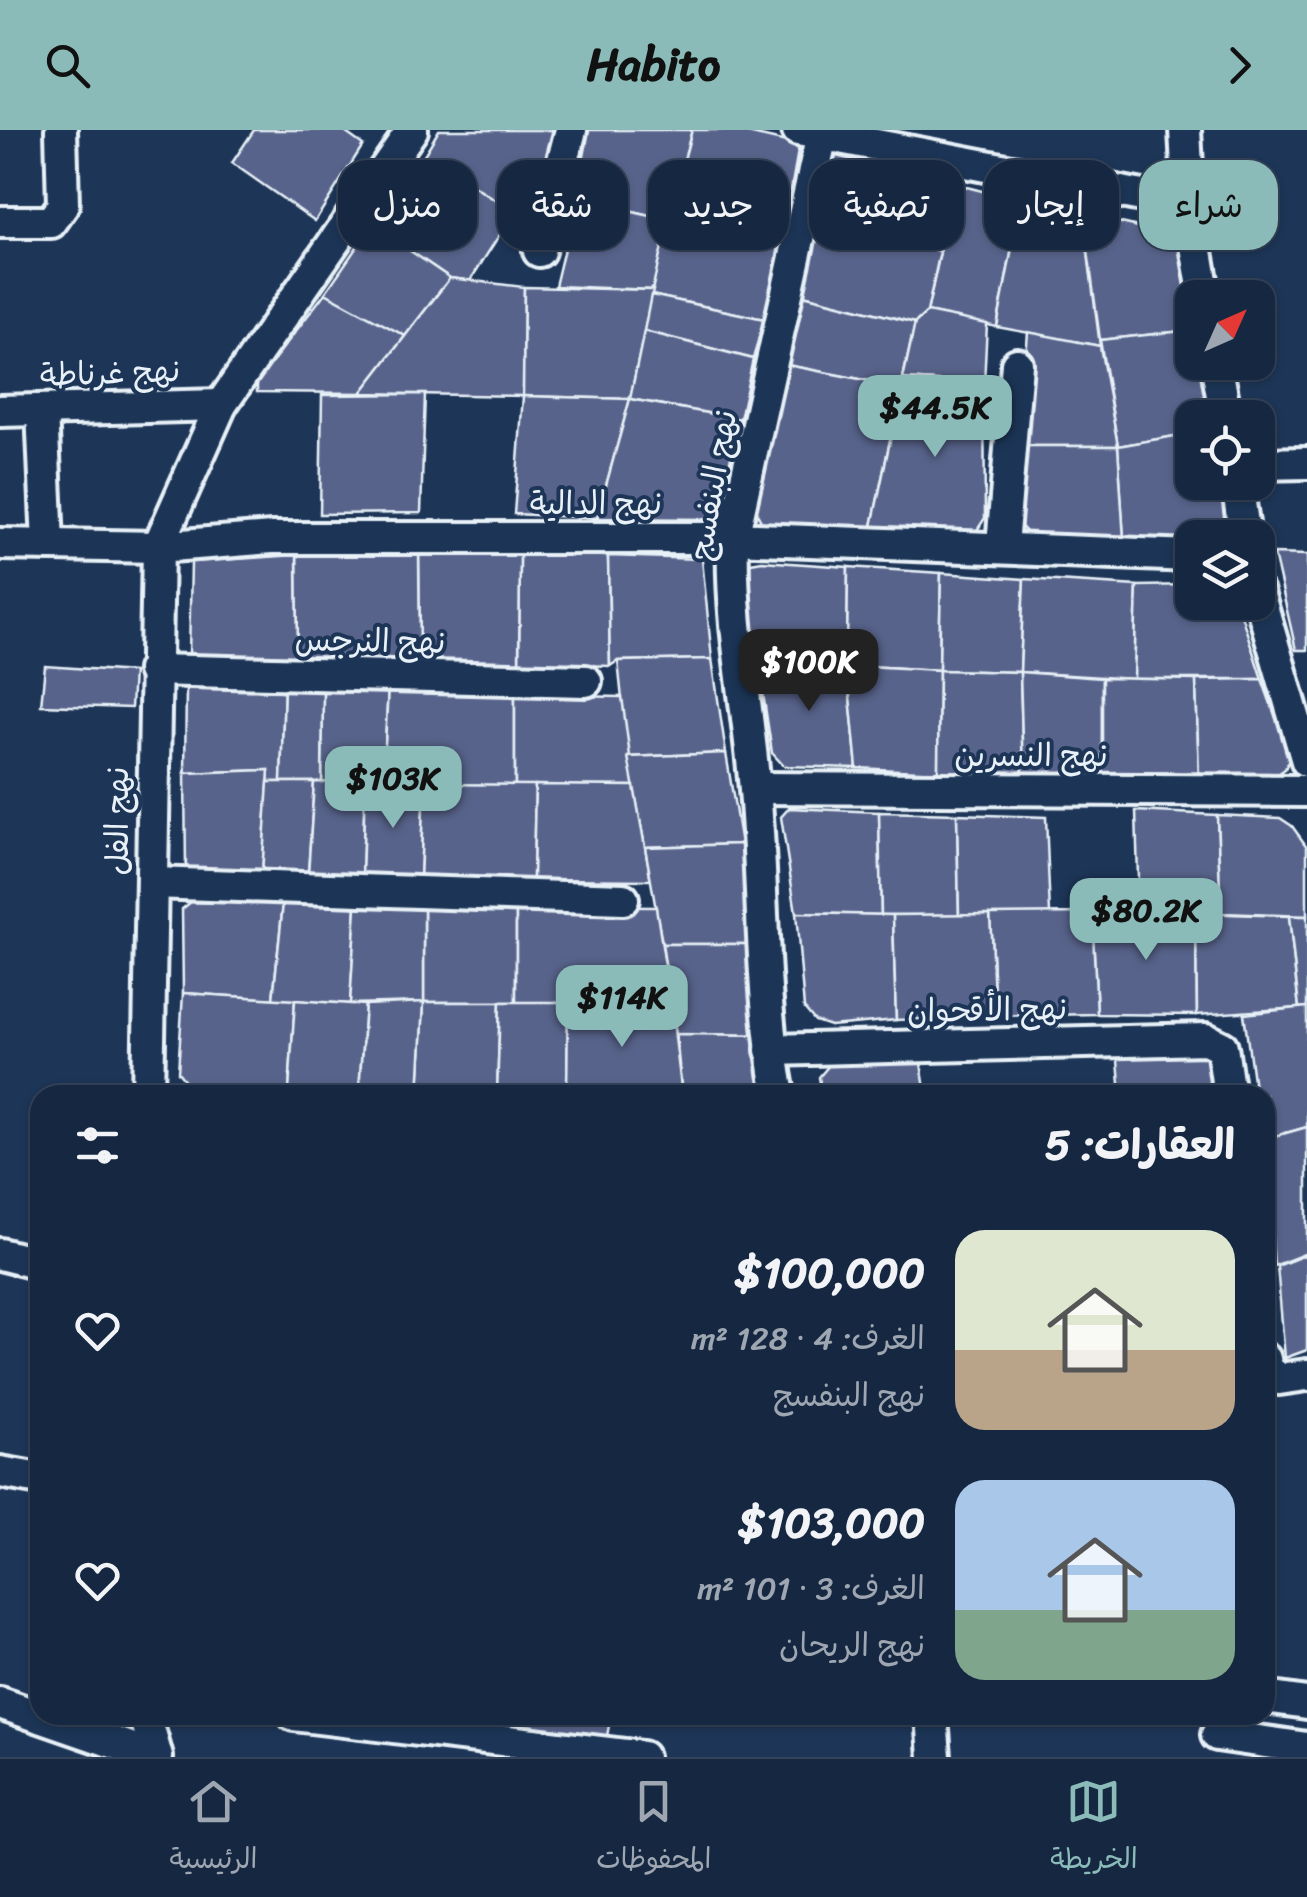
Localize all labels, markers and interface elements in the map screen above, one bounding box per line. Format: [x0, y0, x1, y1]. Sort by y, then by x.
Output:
text: Habito [587, 25, 720, 105]
icon: search [40, 38, 95, 93]
icon: forward [1212, 38, 1267, 93]
chip: منزل [338, 160, 477, 250]
chip: شقة [497, 160, 628, 250]
chip: جديد [648, 160, 789, 250]
chip: تصفية [809, 160, 964, 250]
chip: إيجار [984, 160, 1119, 250]
chip: شراء [1139, 160, 1278, 250]
north arrow [1175, 280, 1275, 380]
map controls [1175, 280, 1275, 620]
street label: نهج غرناطة [39, 342, 181, 404]
pin: $44.5K [854, 375, 1016, 460]
text: $44.5K [880, 379, 990, 436]
button: locate [1175, 400, 1275, 500]
street label: نهج البنفسج [672, 405, 754, 565]
street label: نهج الدالية [530, 475, 662, 532]
button: layers [1175, 520, 1275, 620]
street label: نهج النرجس [294, 611, 446, 671]
pin: $100K [739, 629, 879, 714]
text: $100K [761, 633, 857, 690]
street label: نهج النسرين [954, 727, 1108, 784]
pin: $103K [323, 746, 463, 831]
text: $103K [347, 750, 439, 807]
street label: نهج الفل [89, 766, 146, 876]
pin: $80.2K [1065, 878, 1227, 963]
text: $80.2K [1092, 882, 1200, 939]
pin: $114K [552, 965, 692, 1050]
text: $114K [578, 969, 666, 1026]
street label: نهج الأقحوان [906, 980, 1068, 1040]
text: العقارات: 5 [1045, 1108, 1235, 1182]
icon: filters [70, 1118, 125, 1173]
text: $100,000 [735, 1236, 925, 1310]
icon: home [1035, 1270, 1155, 1390]
icon: heart [70, 1303, 125, 1358]
text: الغرف: 4 · 128 m² [691, 1310, 925, 1367]
text: نهج البنفسج [773, 1367, 925, 1424]
text: $103,000 [738, 1486, 925, 1560]
icon: home [1035, 1520, 1155, 1640]
icon: heart [70, 1553, 125, 1608]
text: الغرف: 3 · 101 m² [697, 1560, 925, 1617]
text: نهج الريحان [779, 1617, 925, 1674]
tab: الرئيسية [169, 1774, 257, 1883]
tab: المحفوظات [596, 1774, 711, 1883]
tab: الخريطة [1050, 1774, 1138, 1883]

